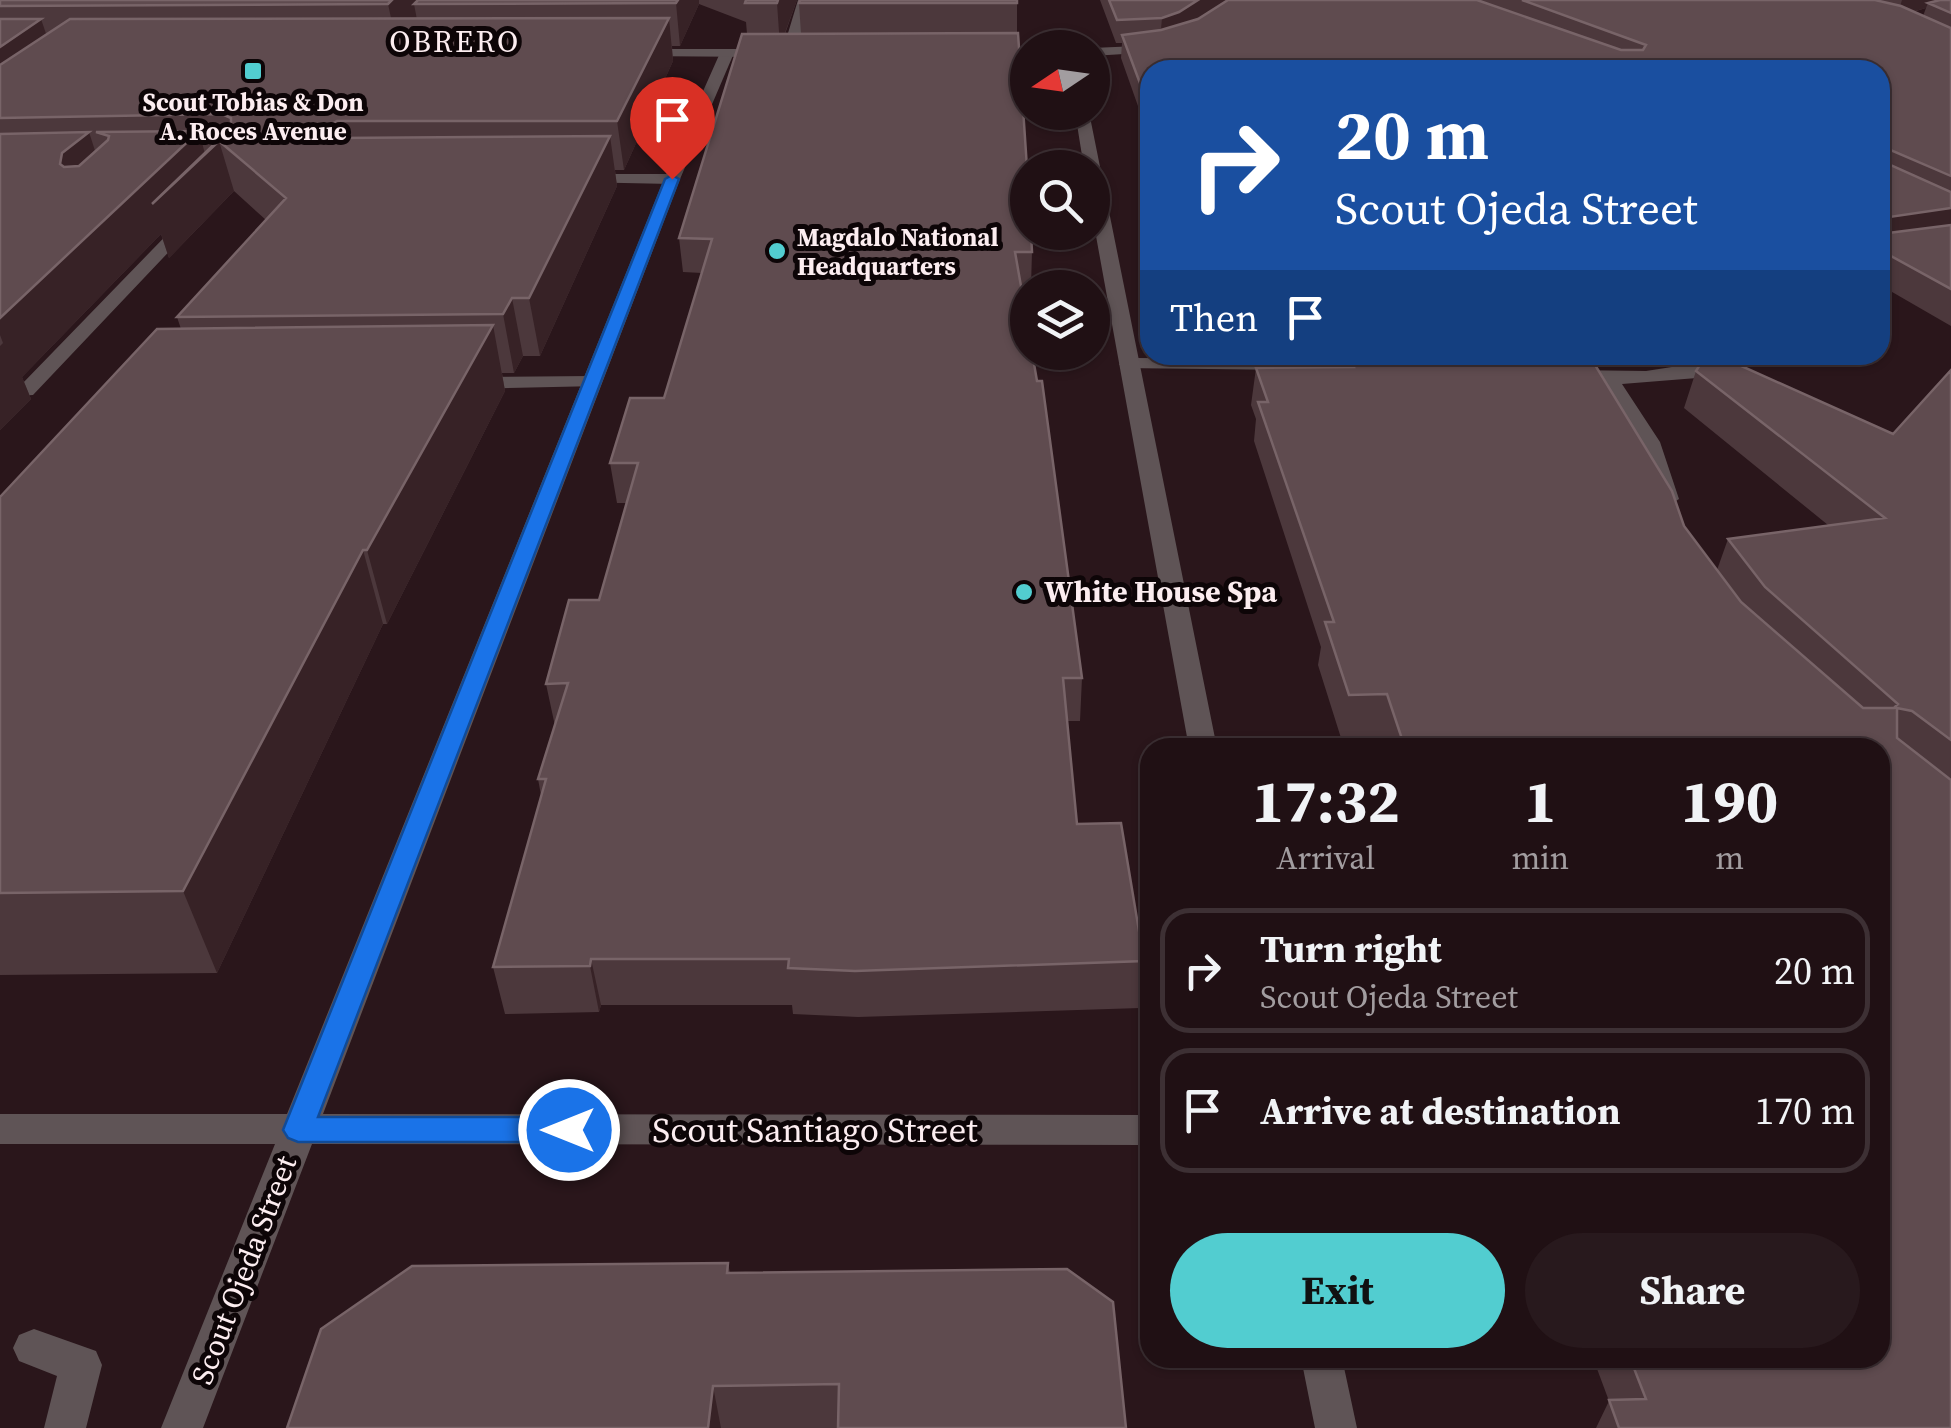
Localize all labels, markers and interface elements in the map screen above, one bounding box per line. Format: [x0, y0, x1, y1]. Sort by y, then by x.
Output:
district label: OBRERO [389, 21, 521, 62]
north arrow [1010, 30, 1110, 130]
map controls [1010, 30, 1110, 370]
marker: Scout Tobias & Don A. Roces Avenue [242, 60, 264, 82]
pin [630, 77, 715, 180]
place label: Scout Tobias & Don A. Roces Avenue [142, 85, 364, 148]
text: 20 m [1335, 86, 1489, 182]
icon: arrive [645, 92, 700, 147]
icon: right [1170, 100, 1300, 230]
button: search [1010, 150, 1110, 250]
text: Scout Ojeda Street [1335, 177, 1698, 239]
place label: Magdalo National Headquarters [797, 220, 999, 283]
marker: Magdalo National Headquarters [766, 240, 788, 262]
button: layers [1010, 270, 1110, 370]
icon: arrive [1278, 290, 1333, 345]
text: Then [1170, 292, 1258, 344]
place label: White House Spa [1044, 571, 1278, 612]
marker: White House Spa [1013, 581, 1035, 603]
text: 17:32 [1252, 760, 1400, 842]
text: 1 [1524, 760, 1557, 842]
text: 190 [1681, 760, 1778, 842]
text: Arrival [1276, 836, 1375, 880]
text: min [1511, 836, 1569, 880]
text: m [1715, 836, 1744, 880]
text: Turn right [1260, 923, 1442, 975]
icon: right [1175, 943, 1230, 998]
text: 20 m [1774, 945, 1855, 997]
text: Scout Ojeda Street [1260, 975, 1518, 1019]
position arrow [517, 1078, 621, 1182]
icon: arrive [1175, 1083, 1230, 1138]
text: Arrive at destination [1260, 1085, 1621, 1137]
text: 170 m [1755, 1085, 1855, 1137]
street label: Scout Santiago Street [652, 1106, 978, 1154]
street label: Scout Ojeda Street [181, 1149, 306, 1390]
button: Exit [1170, 1233, 1505, 1348]
button: Share [1525, 1233, 1860, 1348]

